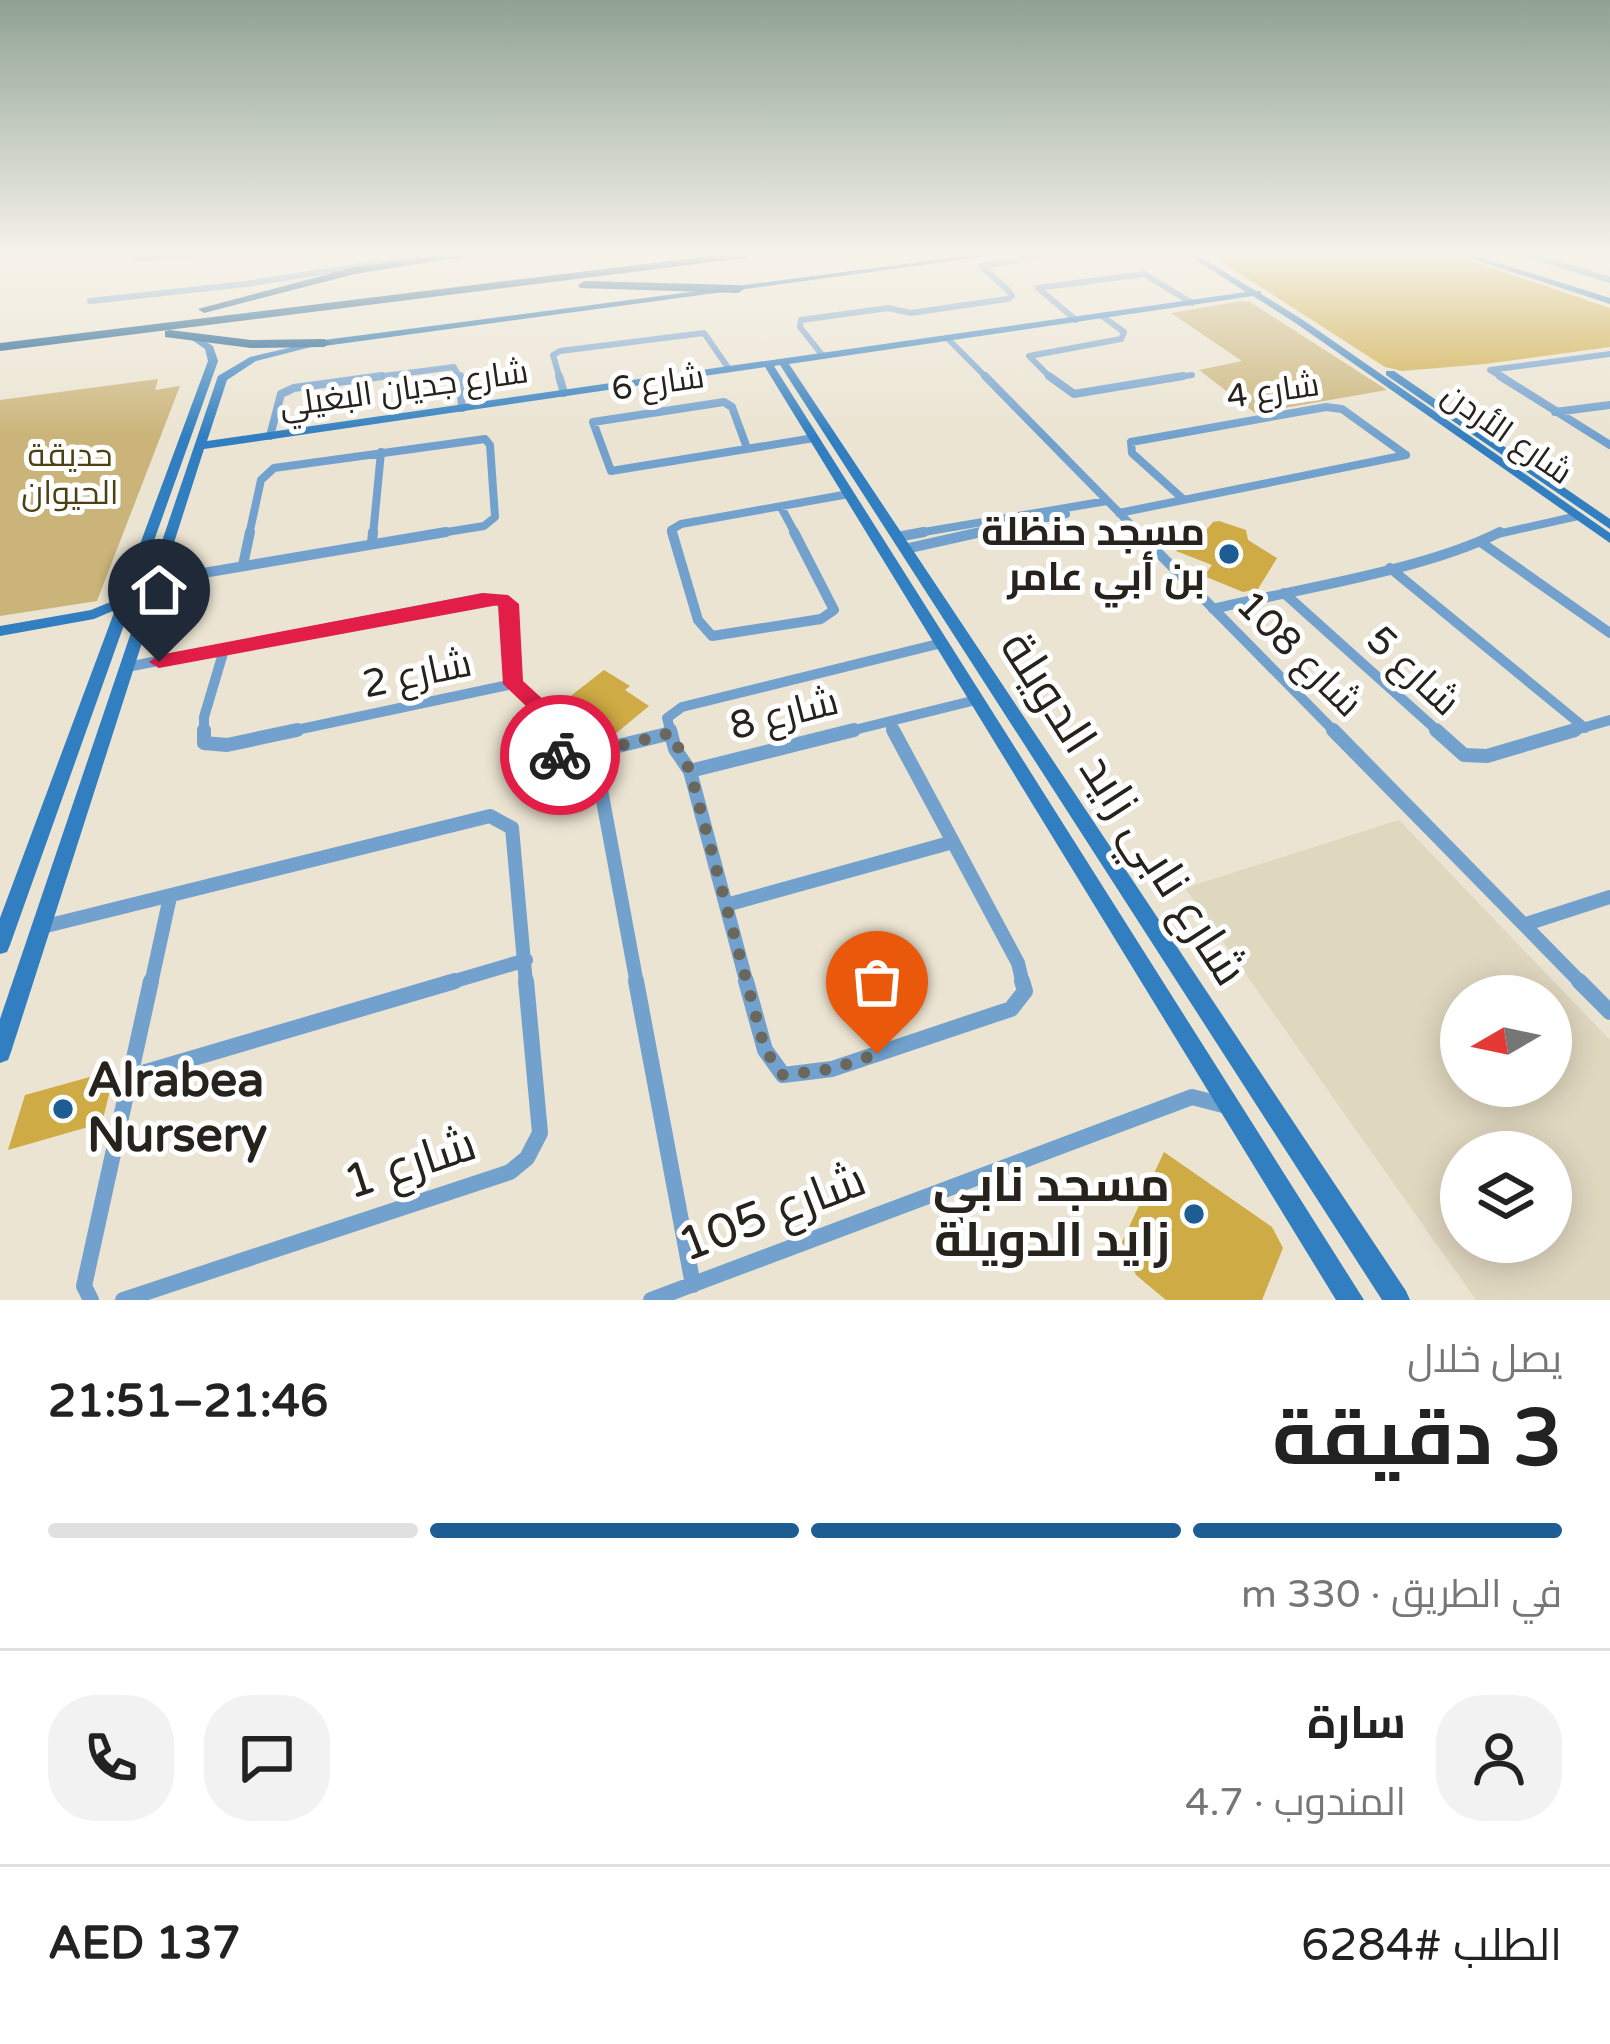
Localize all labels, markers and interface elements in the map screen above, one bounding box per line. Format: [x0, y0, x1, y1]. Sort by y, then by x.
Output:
street label: شارع جديان البغيلي [277, 352, 532, 431]
street label: شارع 6 [609, 357, 707, 411]
street label: شارع 4 [1224, 365, 1322, 419]
street label: شارع الأردن [1434, 375, 1579, 494]
park label: حديقة الحيوان [21, 436, 119, 513]
place label: مسجد حنظلة بن أبي عامر [981, 509, 1205, 608]
pin [108, 539, 210, 662]
marker: مسجد حنظلة بن أبي عامر [1216, 541, 1242, 567]
icon: home [126, 557, 192, 623]
street label: شارع 108 [1225, 581, 1372, 728]
street label: شارع 5 [1355, 616, 1469, 727]
street label: شارع نابي زايد الدويلة [981, 621, 1259, 1001]
street label: شارع 2 [358, 640, 476, 710]
street label: شارع 8 [725, 678, 844, 752]
courier [500, 695, 620, 815]
icon: bike [527, 722, 593, 788]
pin [826, 931, 928, 1054]
icon: bag [844, 949, 910, 1015]
north arrow [1440, 975, 1572, 1107]
map controls [1440, 975, 1572, 1263]
place label: Alrabea Nursery [87, 1052, 267, 1165]
marker: Alrabea Nursery [50, 1096, 76, 1122]
street label: شارع 1 [337, 1115, 484, 1214]
button: layers [1440, 1131, 1572, 1263]
street label: شارع 105 [670, 1151, 875, 1277]
place label: مسجد نابي زايد الدويلة [933, 1157, 1170, 1270]
marker: مسجد نابي زايد الدويلة [1181, 1201, 1207, 1227]
text: يصل خلال [1407, 1336, 1562, 1383]
text: 21:46–21:51 [48, 1375, 328, 1429]
text: 3 دقيقة [1272, 1392, 1562, 1486]
text: في الطريق · 330 m [1241, 1571, 1562, 1618]
button: phone [48, 1695, 174, 1821]
button: chat [204, 1695, 330, 1821]
button: person [1436, 1695, 1562, 1821]
text: سارة [1307, 1697, 1406, 1751]
text: المندوب · 4.7 [1185, 1779, 1406, 1826]
text: AED 137 [48, 1917, 241, 1971]
text: الطلب #6284 [1301, 1919, 1562, 1973]

